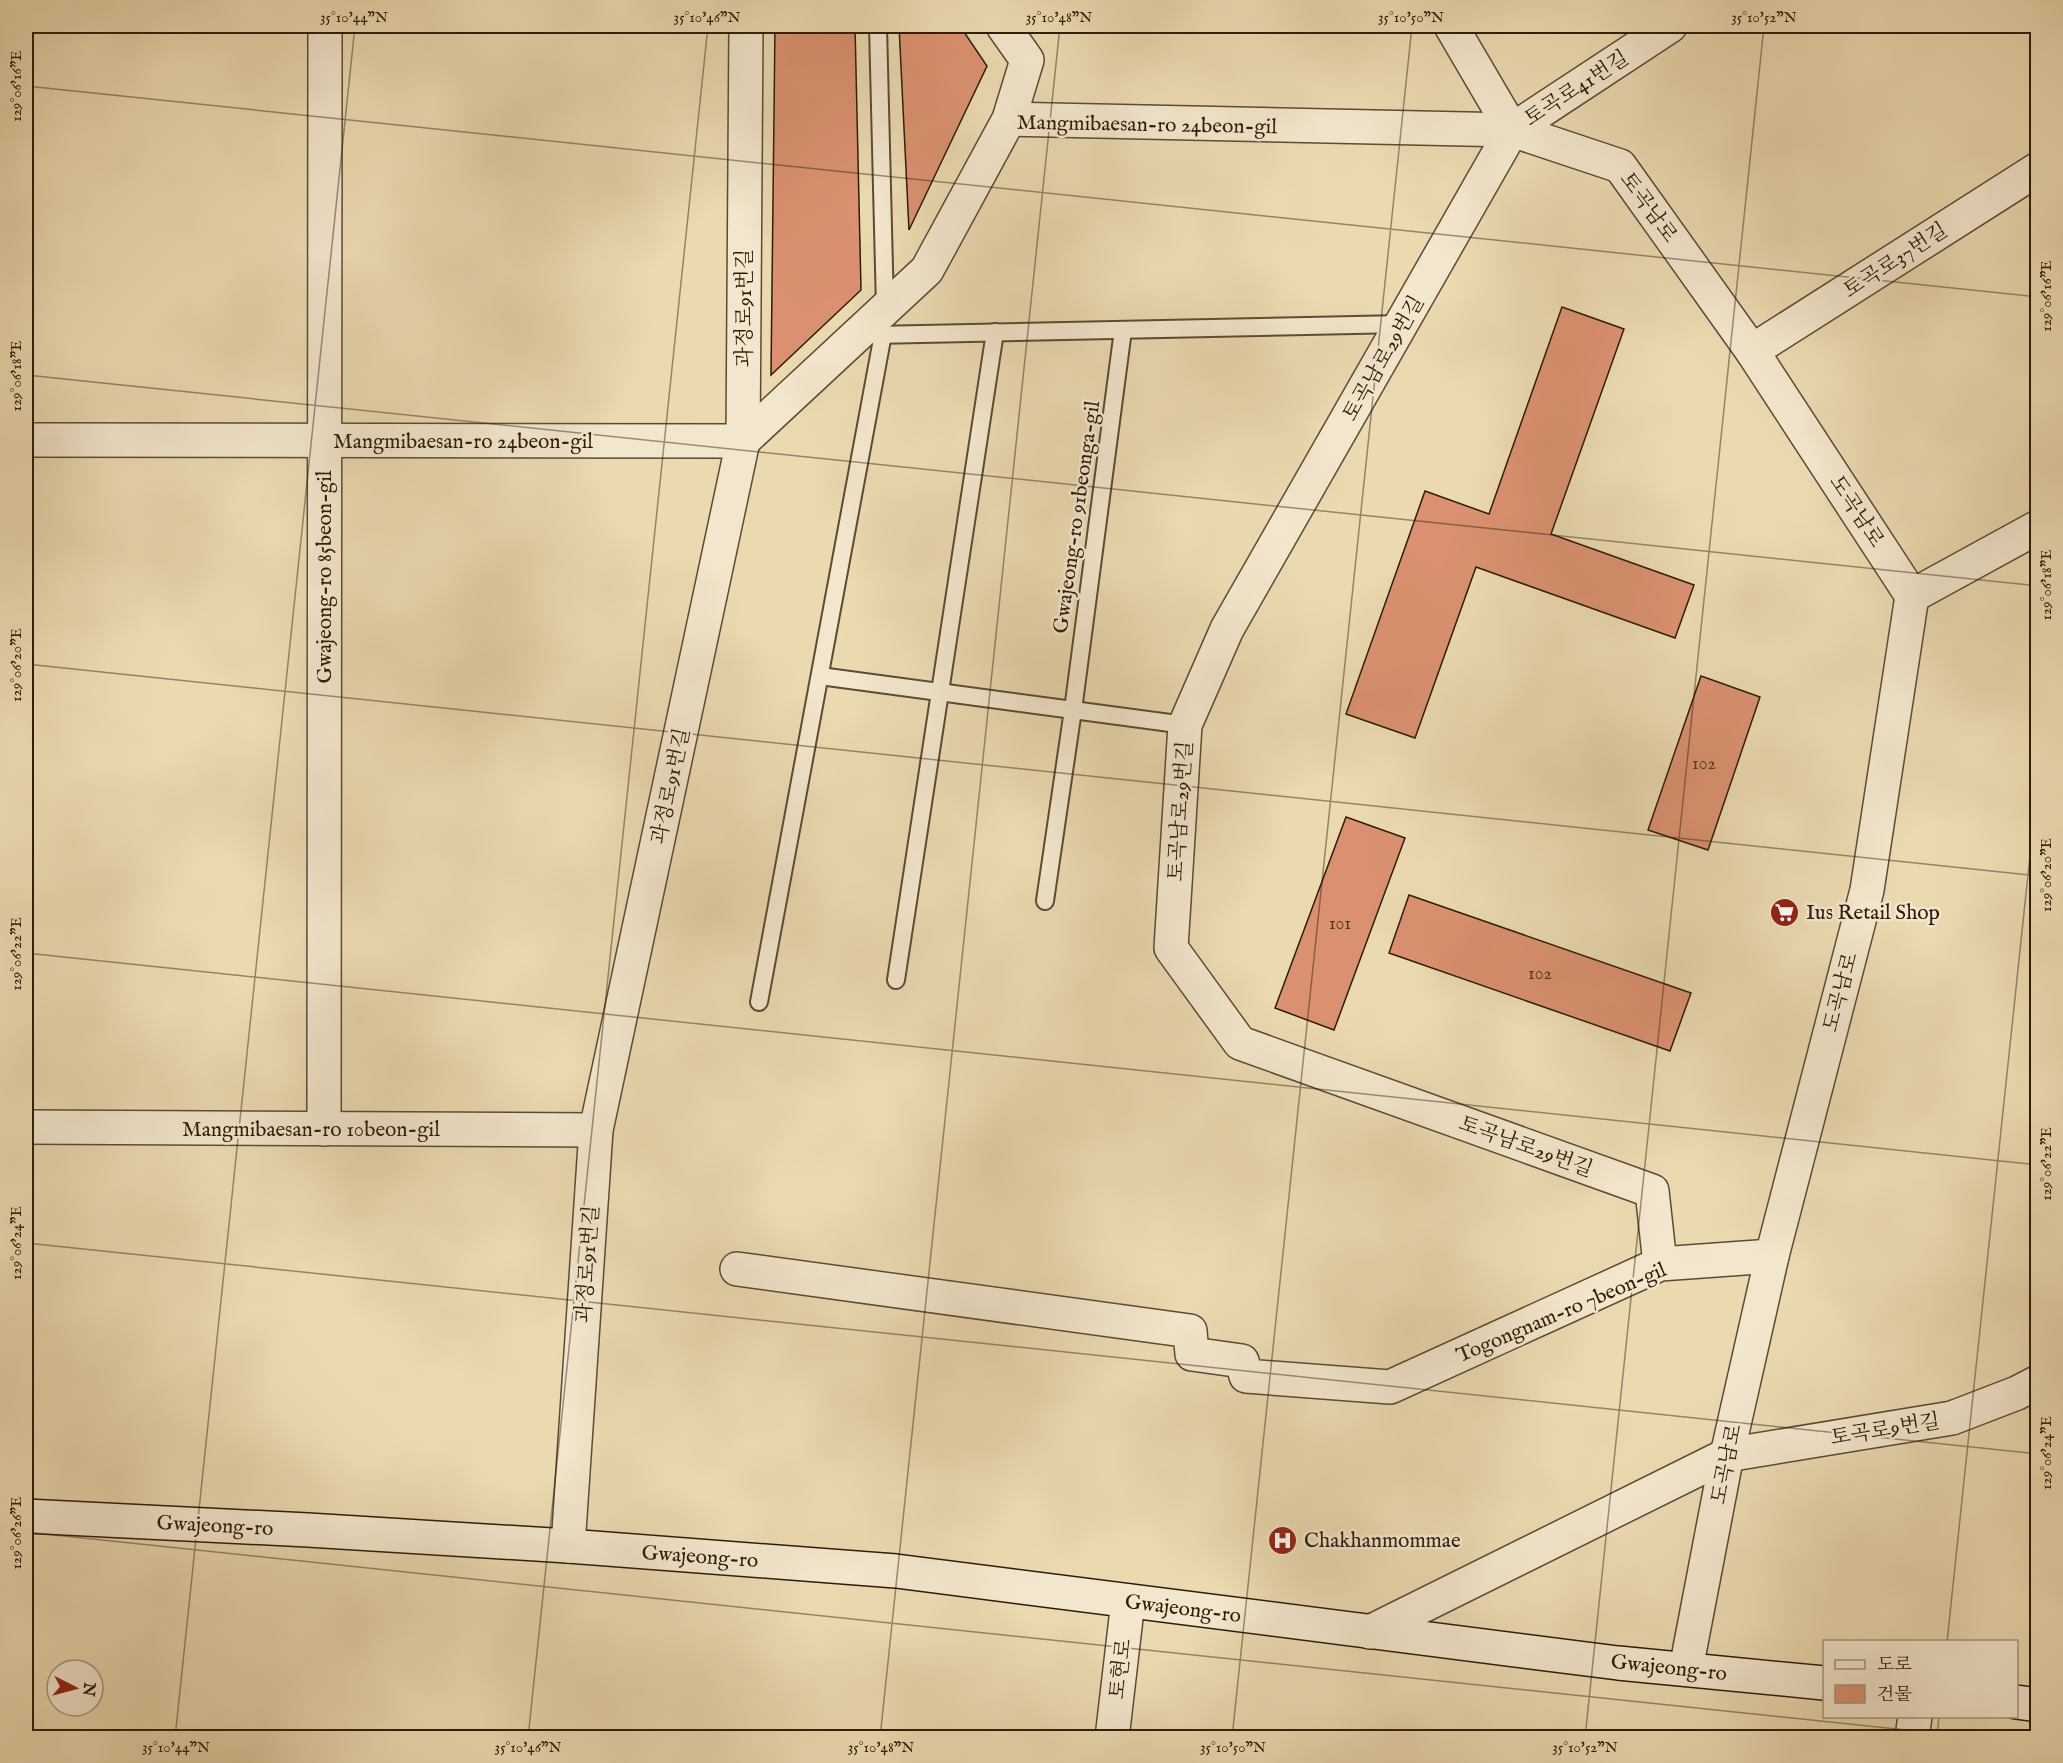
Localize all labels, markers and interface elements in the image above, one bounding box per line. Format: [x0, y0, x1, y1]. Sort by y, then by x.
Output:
text: 35°10'44"N [320, 8, 388, 27]
text: 35°10'46"N [674, 8, 740, 27]
text: 35°10'48"N [1026, 8, 1092, 27]
text: 35°10'50"N [1378, 8, 1444, 27]
text: 35°10'52"N [1731, 8, 1797, 27]
street label: 토곡로41번길 [1519, 45, 1634, 133]
text: 129°06'16"E [7, 50, 26, 122]
street label: Mangmibaesan-ro 24beon-gil [1017, 110, 1277, 141]
street label: 토곡남로 [1613, 167, 1683, 249]
street label: 토곡로37번길 [1839, 218, 1953, 305]
street label: 과정로91번길 [732, 249, 759, 367]
text: 129°06'16"E [2037, 260, 2056, 332]
street label: 토곡남로29번길 [1337, 291, 1431, 426]
text: 129°06'18"E [7, 340, 26, 412]
street label: Gwajeong-ro 91beonga-gil [1048, 399, 1107, 635]
street label: Mangmibaesan-ro 24beon-gil [333, 429, 593, 456]
street label: Gwajeong-ro 85beon-gil [312, 470, 339, 684]
street label: 도곡남로 [1822, 470, 1889, 553]
text: 129°06'18"E [2037, 549, 2056, 621]
text: 129°06'20"E [7, 628, 26, 702]
street label: 과정로91번길 [646, 726, 697, 847]
street label: 토곡남로29번길 [1163, 740, 1200, 882]
house number: 102 [1692, 753, 1716, 776]
text: 129°06'20"E [2037, 838, 2056, 912]
supermarket icon: Ius Retail Shop [1769, 896, 1801, 928]
place label: Ius Retail Shop [1806, 900, 1940, 927]
house number: 101 [1329, 913, 1351, 936]
text: 129°06'22"E [7, 917, 26, 991]
street label: 도곡남로 [1818, 950, 1865, 1035]
house number: 102 [1528, 963, 1552, 986]
street label: 토곡남로29번길 [1455, 1111, 1596, 1184]
street label: Mangmibaesan-ro 10beon-gil [182, 1117, 440, 1144]
text: 129°06'22"E [2037, 1127, 2056, 1201]
street label: 과정로91번길 [571, 1204, 606, 1324]
text: 129°06'24"E [7, 1206, 26, 1280]
street label: Togongnam-ro 7beon-gil [1453, 1257, 1671, 1370]
street label: 토곡로9번길 [1828, 1408, 1942, 1452]
text: 129°06'24"E [2037, 1416, 2056, 1490]
street label: 도곡남로 [1706, 1422, 1749, 1507]
text: 129°06'26"E [7, 1497, 26, 1569]
street label: Gwajeong-ro [156, 1510, 274, 1543]
hospital icon: Chakhanmommae [1267, 1524, 1299, 1556]
place label: Chakhanmommae [1304, 1528, 1461, 1555]
street label: Gwajeong-ro [641, 1540, 759, 1575]
street label: Gwajeong-ro [1123, 1589, 1242, 1630]
street label: 토현로 [1104, 1637, 1139, 1701]
legend [1823, 1640, 2018, 1718]
street label: Gwajeong-ro [1609, 1649, 1728, 1688]
text: 도로 [1877, 1654, 1912, 1677]
north arrow [45, 1658, 105, 1718]
text: N [77, 1680, 99, 1697]
text: 건물 [1877, 1684, 1912, 1707]
text: 35°10'44"N [142, 1738, 210, 1757]
text: 35°10'46"N [495, 1738, 561, 1757]
text: 35°10'48"N [848, 1738, 914, 1757]
text: 35°10'50"N [1200, 1738, 1266, 1757]
text: 35°10'52"N [1552, 1738, 1618, 1757]

